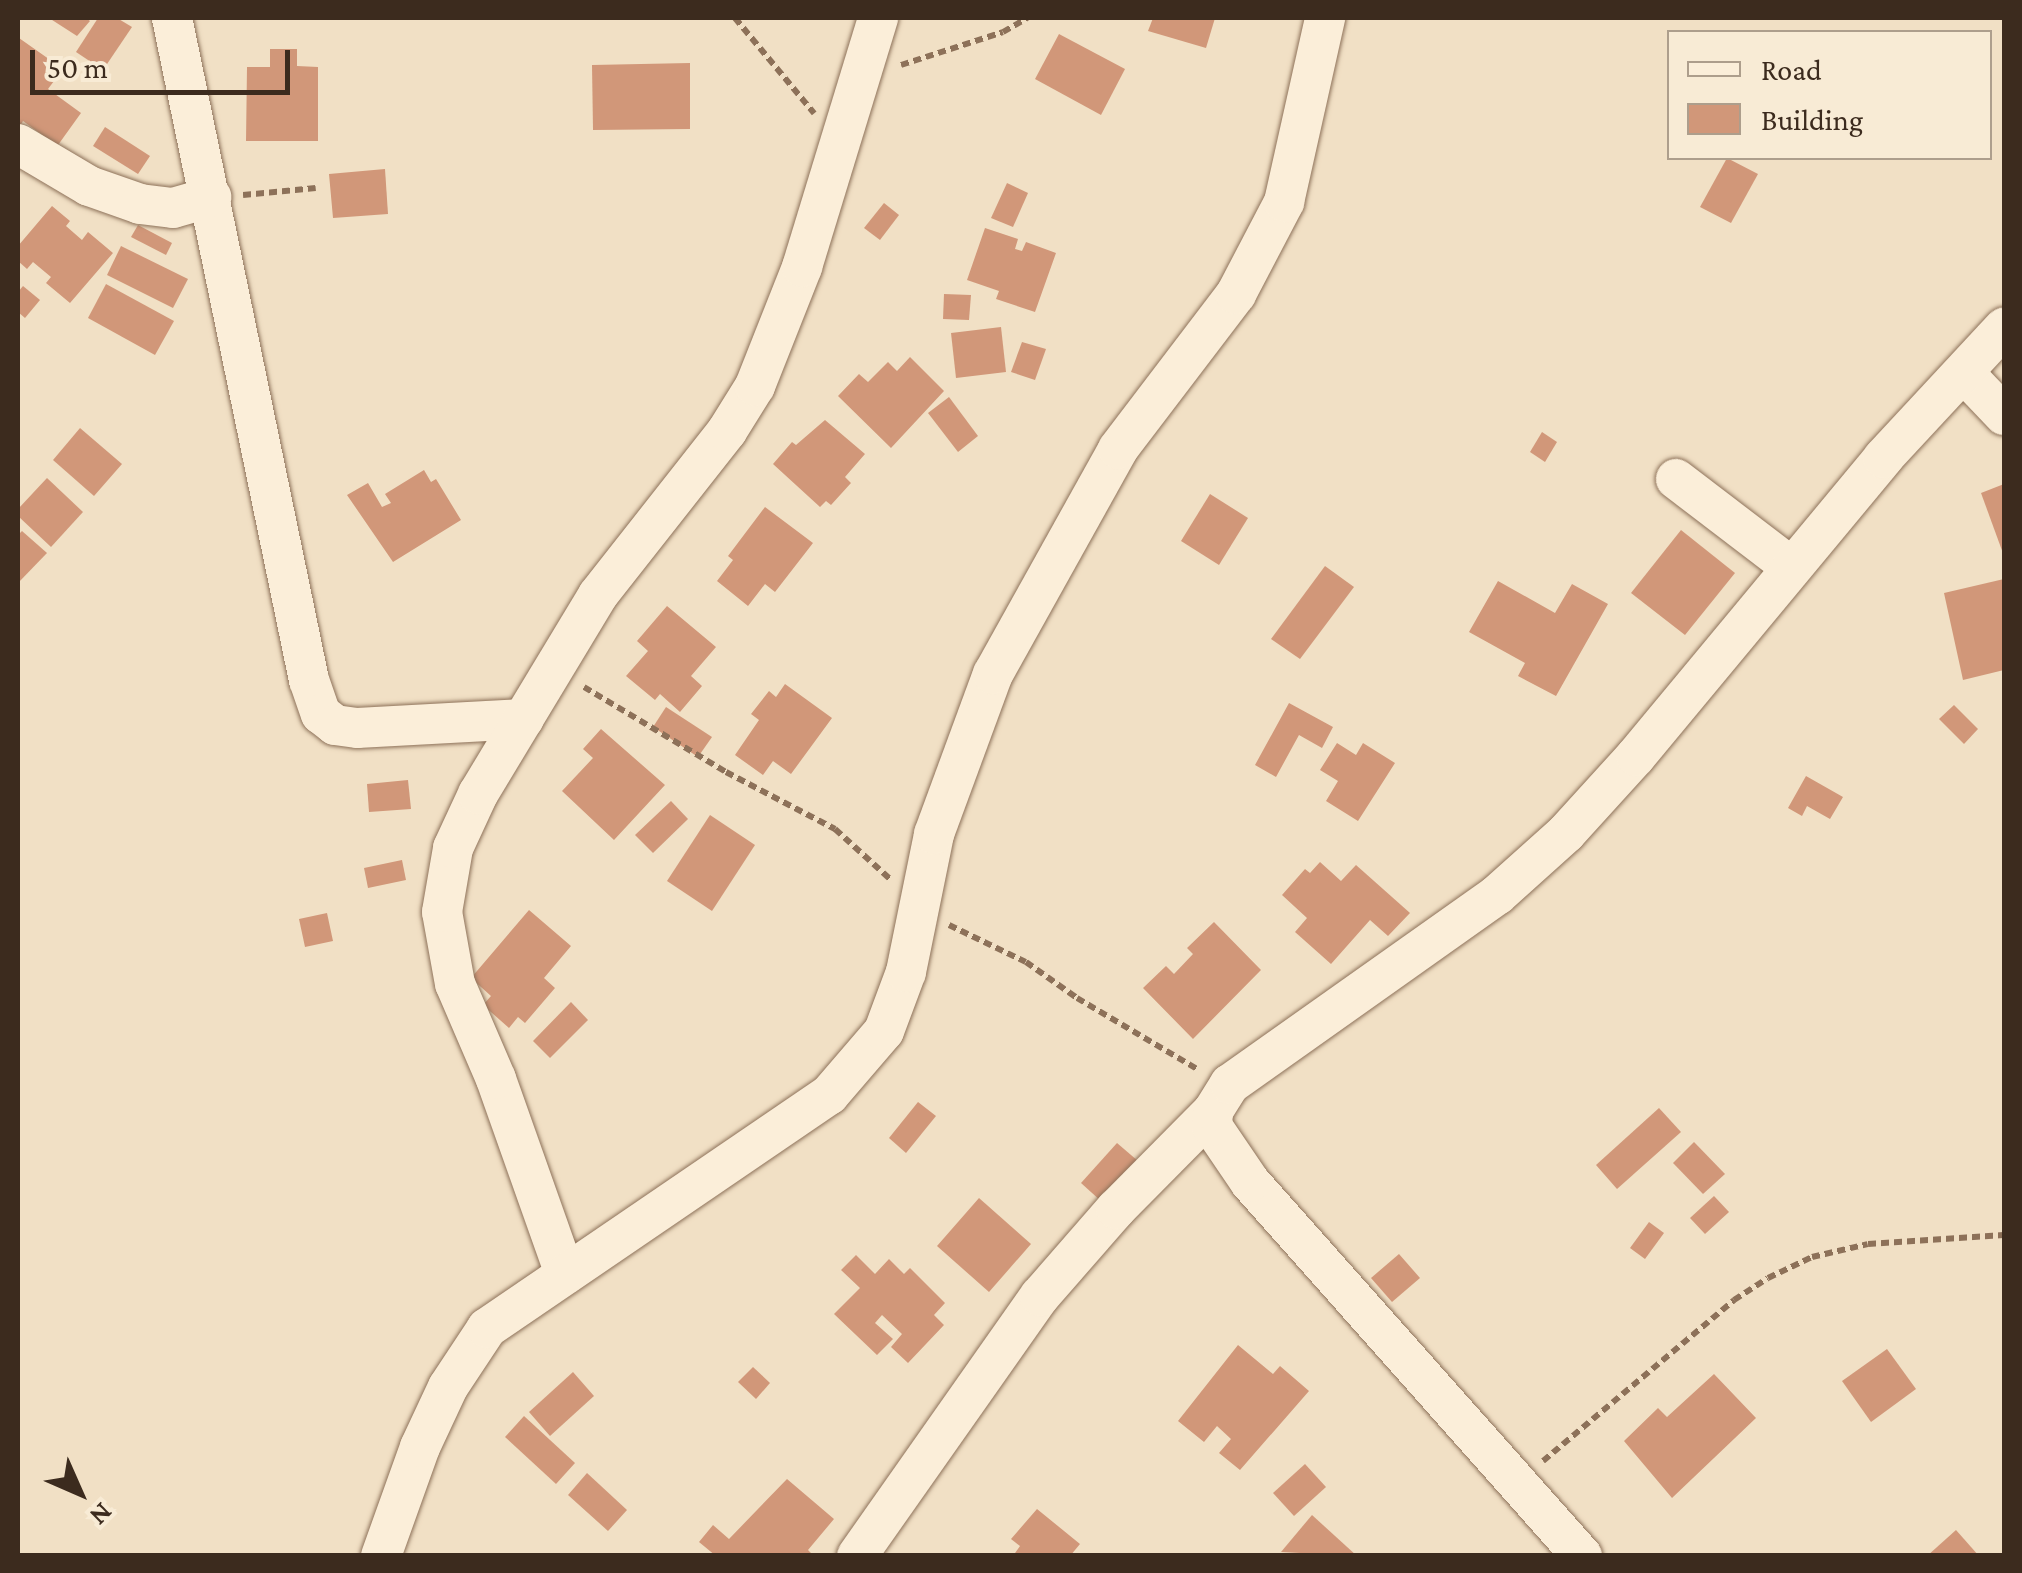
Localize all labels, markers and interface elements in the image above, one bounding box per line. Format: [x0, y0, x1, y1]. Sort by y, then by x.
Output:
scale bar [35, 30, 295, 92]
legend [1667, 30, 1992, 160]
text: 50 m [47, 51, 108, 84]
text: Road [1761, 53, 1822, 86]
text: Building [1761, 103, 1863, 136]
north arrow [30, 1443, 130, 1543]
text: N [84, 1497, 119, 1532]

